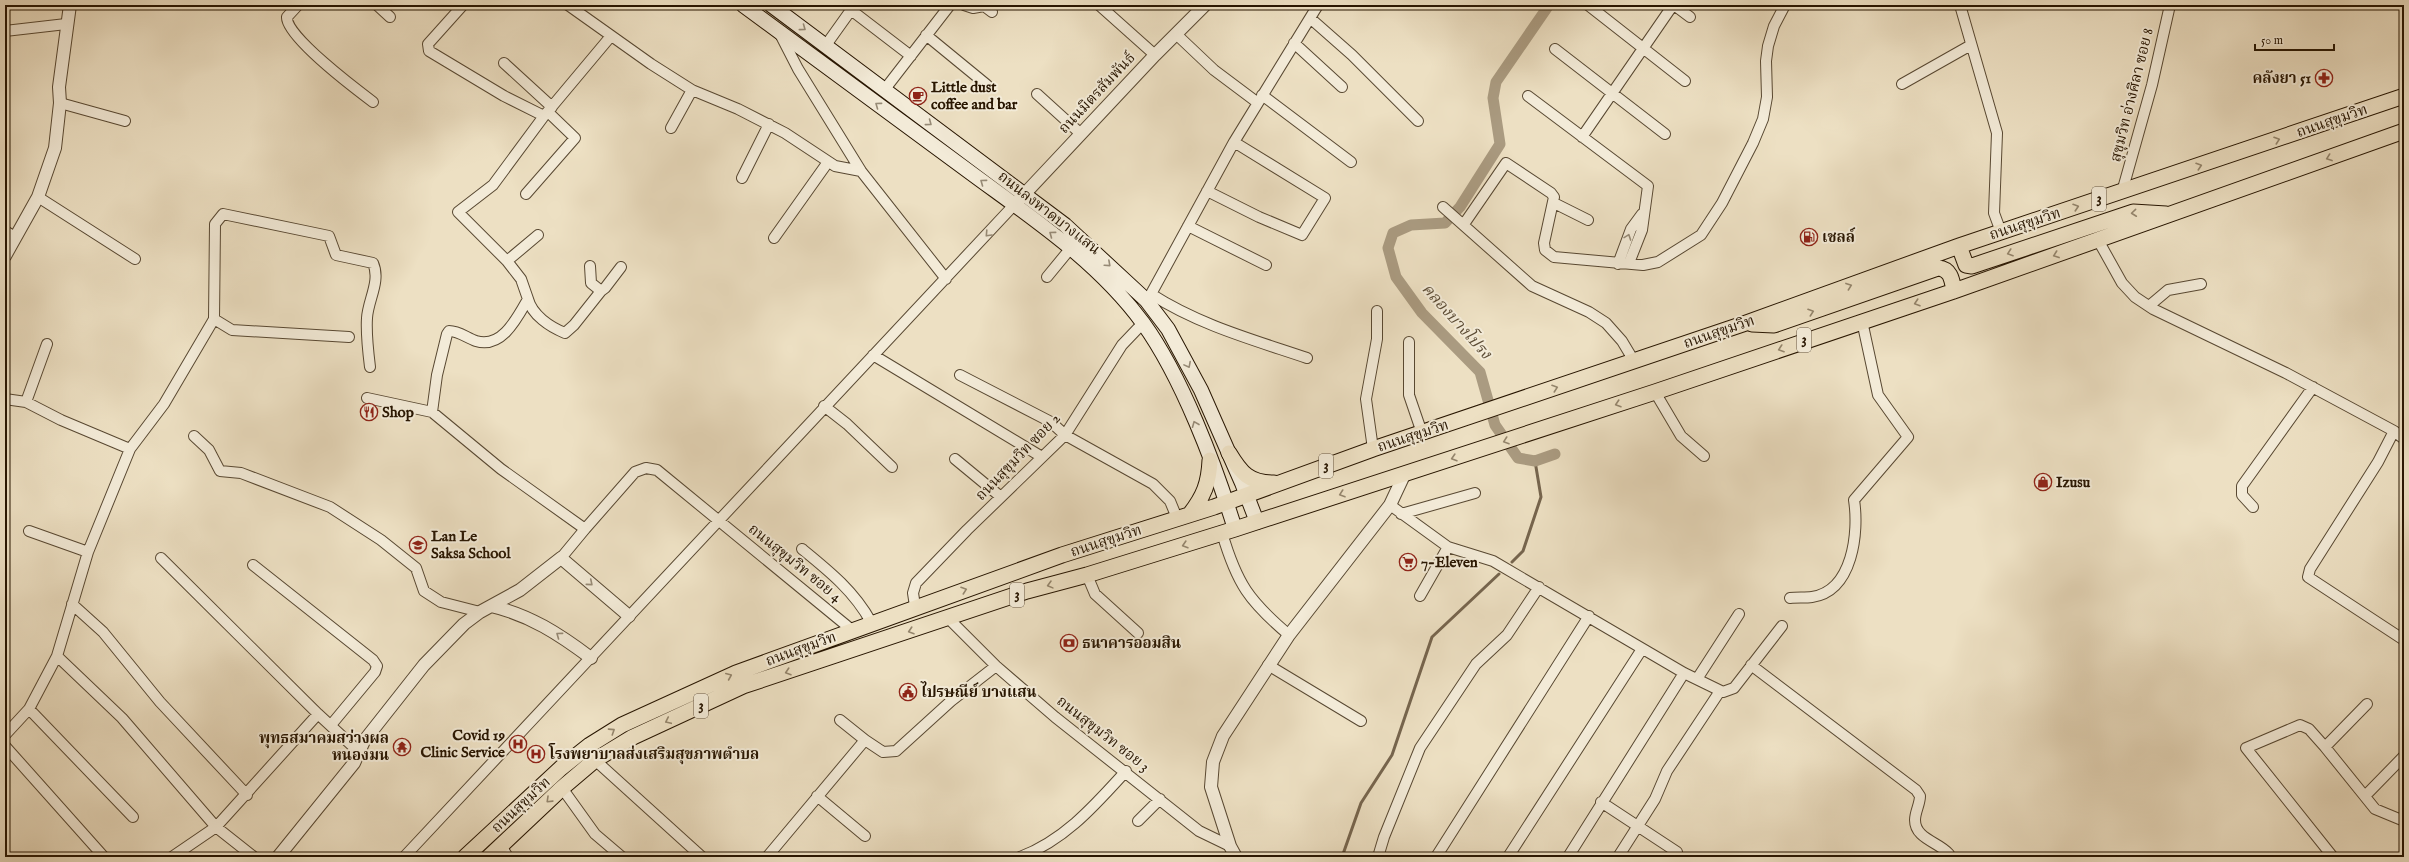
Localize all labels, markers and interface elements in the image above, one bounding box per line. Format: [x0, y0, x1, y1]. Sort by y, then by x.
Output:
one-way arrow [798, 23, 805, 30]
street label: สุขุมวิท อ่างศิลา ซอย 8 [2106, 26, 2159, 164]
scale bar [2255, 26, 2334, 52]
text: 50 m [2261, 33, 2283, 48]
street label: ถนนมิตรสัมพันธ์ [1054, 48, 1140, 138]
pharmacy icon: คลังยา 51 [2314, 68, 2334, 88]
place label: คลังยา 51 [2252, 69, 2311, 88]
place label: Little dust coffee and bar [931, 78, 1018, 114]
cafe icon: Little dust coffee and bar [908, 86, 928, 106]
street label: ถนนสุขุมวิท [2294, 100, 2370, 143]
one-way arrow [876, 103, 883, 110]
one-way arrow [925, 118, 932, 125]
one-way arrow [2273, 136, 2280, 145]
one-way arrow [2326, 153, 2333, 162]
one-way arrow [2196, 163, 2203, 171]
street label: ถนนลงหาดบางแสน [994, 167, 1104, 259]
one-way arrow [980, 180, 987, 187]
road number: 3 [2092, 187, 2106, 211]
one-way arrow [2072, 203, 2079, 212]
street label: ถนนสุขุมวิท [1987, 204, 2063, 245]
one-way arrow [2131, 209, 2137, 218]
fuel station icon: เชลล์ [1799, 227, 1819, 247]
place label: เชลล์ [1822, 227, 1856, 247]
one-way arrow [985, 229, 992, 237]
one-way arrow [1050, 231, 1057, 238]
one-way arrow [1623, 234, 1631, 241]
one-way arrow [2007, 248, 2014, 257]
one-way arrow [2053, 250, 2060, 258]
one-way arrow [1104, 259, 1111, 266]
water label: คลองบางโปรง [1417, 278, 1498, 365]
one-way arrow [1845, 282, 1852, 291]
one-way arrow [1914, 298, 1921, 307]
one-way arrow [1808, 309, 1815, 317]
street label: ถนนสุขุมวิท [1681, 311, 1757, 354]
road number: 3 [1797, 328, 1811, 352]
one-way arrow [1777, 344, 1784, 352]
one-way arrow [1183, 361, 1191, 368]
one-way arrow [1552, 384, 1559, 392]
one-way arrow [1614, 399, 1621, 408]
restaurant icon: Shop [359, 402, 379, 422]
place label: Shop [382, 403, 414, 422]
street label: ถนนสุขุมวิท ซอย 2 [971, 409, 1065, 505]
street label: ถนนสุขุมวิท [1375, 416, 1451, 457]
one-way arrow [1192, 421, 1200, 428]
one-way arrow [1502, 436, 1509, 445]
one-way arrow [1451, 453, 1458, 462]
road number: 3 [1319, 454, 1333, 478]
shop icon: Izusu [2033, 472, 2053, 492]
place label: Izusu [2056, 473, 2090, 492]
one-way arrow [1339, 489, 1346, 498]
street label: ถนนสุขุมวิท ซอย 4 [744, 520, 846, 608]
street label: ถนนสุขุมวิท [1068, 521, 1144, 562]
place label: Lan Le Saksa School [431, 527, 511, 563]
school or university icon: Lan Le Saksa School [408, 535, 428, 555]
one-way arrow [1182, 540, 1189, 549]
supermarket icon: 7-Eleven [1398, 552, 1418, 572]
place label: 7-Eleven [1421, 553, 1478, 572]
one-way arrow [586, 579, 593, 586]
one-way arrow [1046, 580, 1053, 589]
road number: 3 [1010, 583, 1024, 607]
one-way arrow [960, 586, 967, 594]
one-way arrow [908, 626, 915, 634]
street label: ถนนสุขุมวิท [763, 627, 839, 672]
one-way arrow [556, 632, 563, 640]
bank icon: ธนาคารออมสิน [1059, 633, 1079, 653]
place label: ธนาคารออมสิน [1082, 634, 1181, 653]
one-way arrow [784, 667, 791, 675]
one-way arrow [726, 672, 733, 680]
place label: ไปรษณีย์ บางแสน [920, 681, 1037, 702]
public building icon: ไปรษณีย์ บางแสน [898, 682, 918, 702]
street label: ถนนสุขุมวิท ซอย 3 [1052, 692, 1153, 777]
road number: 3 [694, 694, 708, 718]
one-way arrow [664, 716, 672, 724]
place label: Covid 19 Clinic Service [420, 726, 505, 762]
one-way arrow [608, 728, 615, 736]
place label: พุทธสมาคมสว่างผล หนองมน [259, 729, 389, 765]
hospital icon: Covid 19 Clinic Service [508, 734, 528, 754]
temple icon: พุทธสมาคมสว่างผล หนองมน [392, 737, 412, 757]
place label: โรงพยาบาลส่งเสริมสุขภาพตำบล [548, 743, 759, 765]
hospital icon: โรงพยาบาลส่งเสริมสุขภาพตำบล [526, 744, 546, 764]
street label: ถนนสุขุมวิท [487, 773, 555, 838]
one-way arrow [546, 795, 554, 803]

